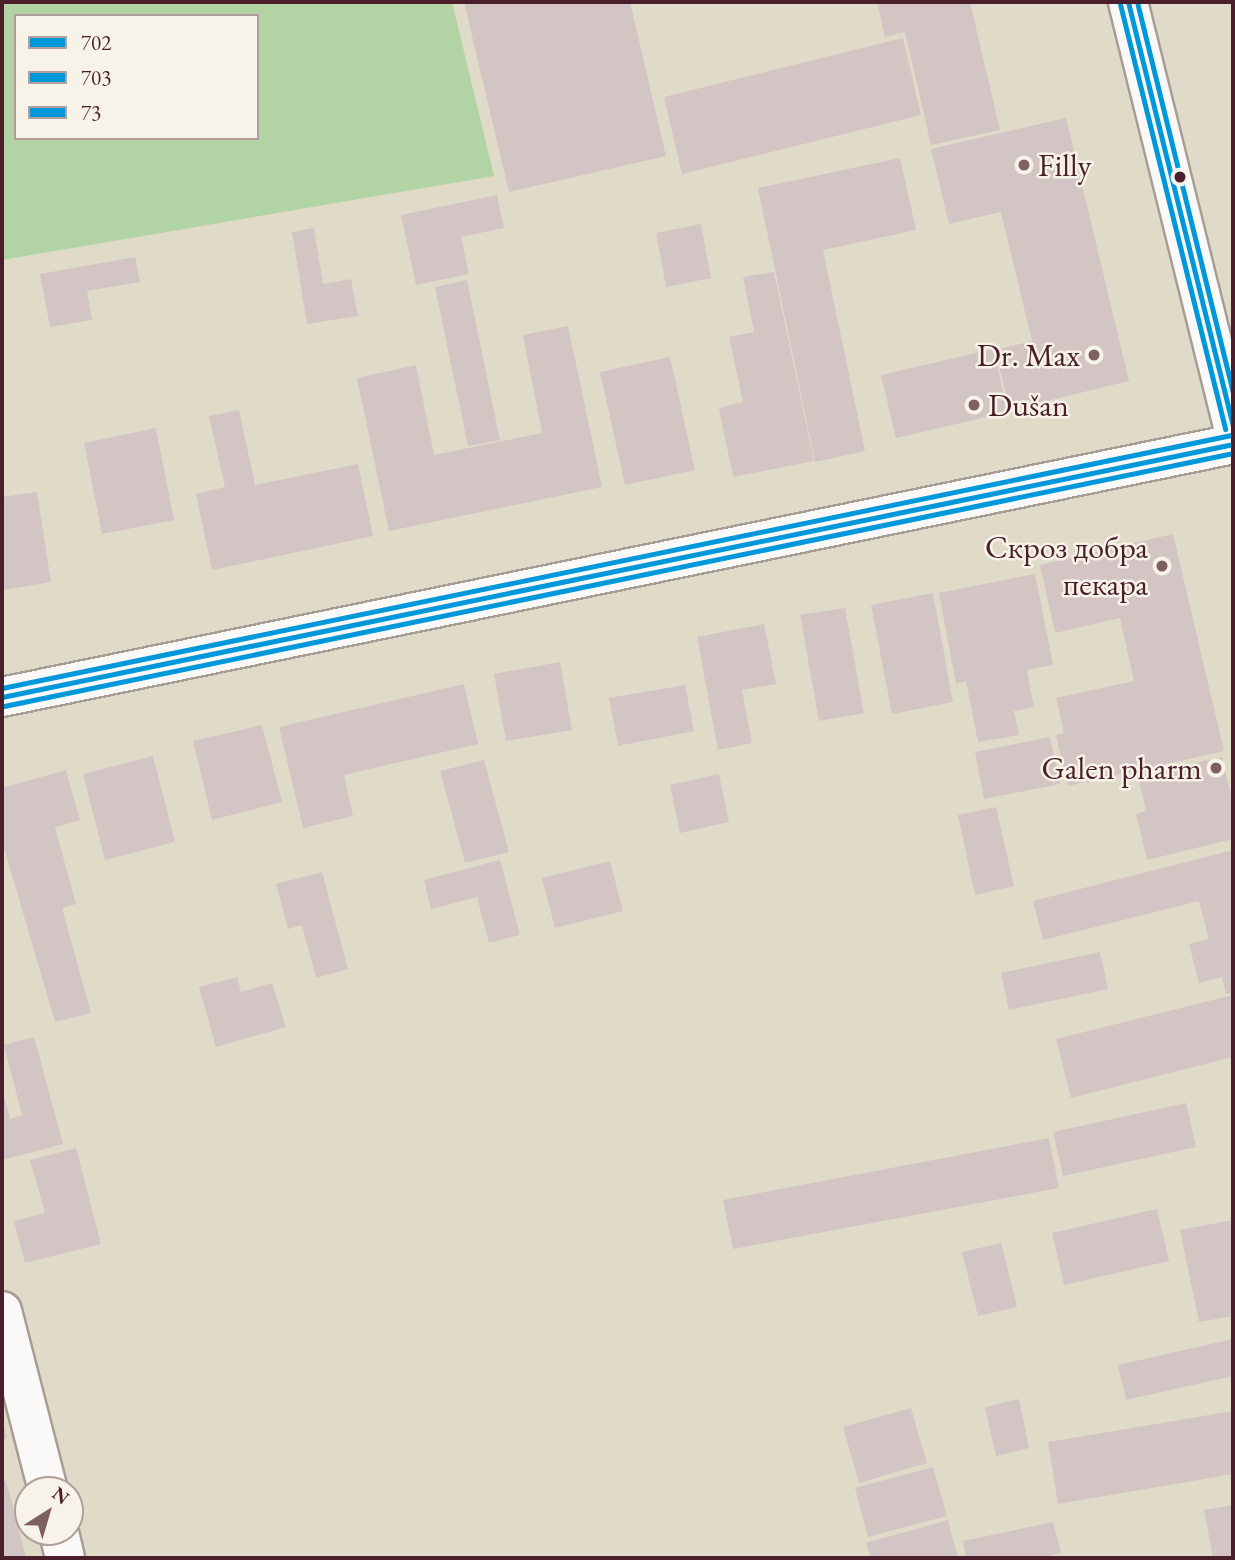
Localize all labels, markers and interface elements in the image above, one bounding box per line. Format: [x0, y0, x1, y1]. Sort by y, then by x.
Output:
legend [14, 14, 259, 140]
text: 702 [81, 29, 111, 56]
text: 703 [81, 64, 111, 91]
text: 73 [81, 99, 101, 126]
place label: Filly [1038, 146, 1092, 184]
marker: Filly [1016, 157, 1032, 173]
unlabelled marker [1173, 170, 1187, 184]
place label: Dr. Max [977, 336, 1080, 374]
marker: Dr. Max [1086, 347, 1102, 363]
place label: Dušan [988, 386, 1069, 424]
marker: Dušan [966, 397, 982, 413]
place label: Скроз добра пекара [985, 529, 1148, 604]
marker: Скроз добра пекара [1154, 558, 1170, 574]
place label: Galen pharm [1041, 749, 1202, 787]
marker: Galen pharm [1208, 760, 1224, 776]
north arrow [14, 1476, 84, 1546]
text: N [47, 1481, 74, 1510]

